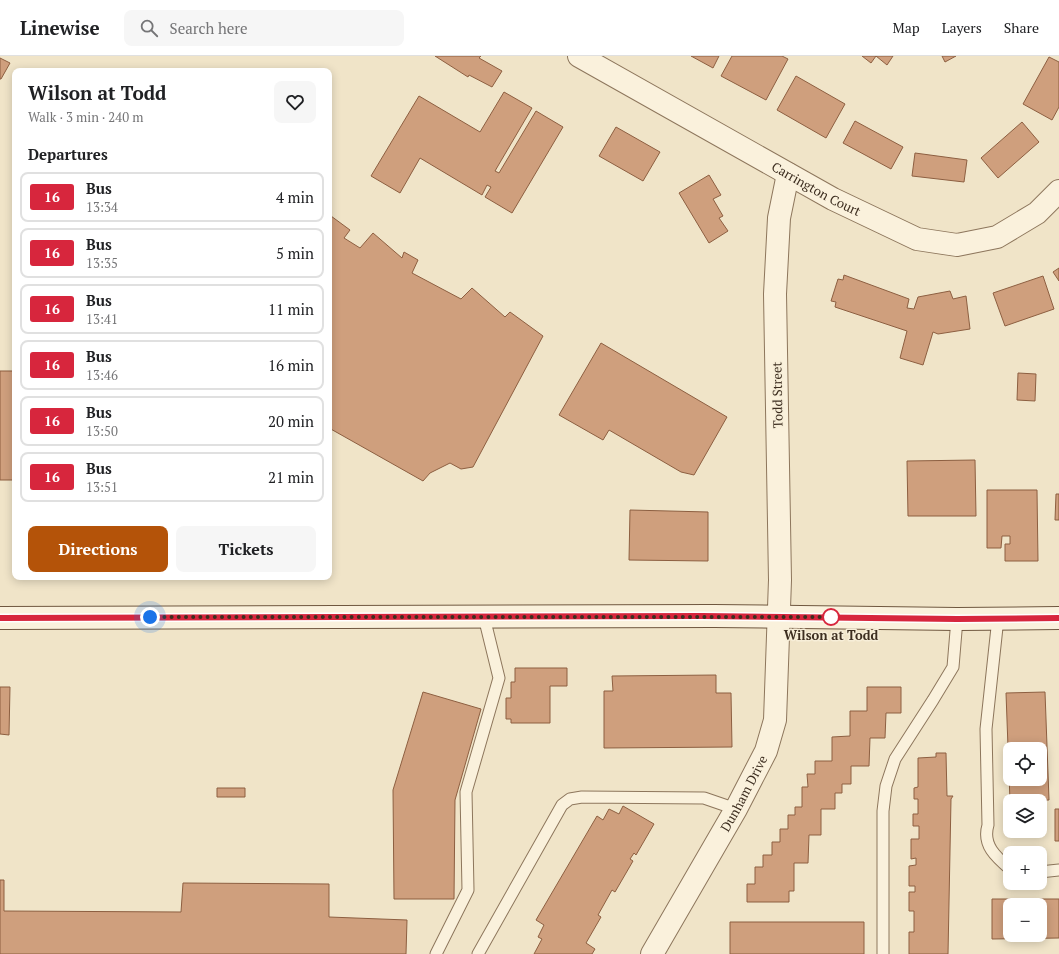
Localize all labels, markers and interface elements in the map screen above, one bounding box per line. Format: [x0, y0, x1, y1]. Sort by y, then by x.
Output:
search box [124, 10, 404, 46]
text: Linewise [20, 15, 100, 40]
icon: search [138, 17, 160, 39]
text: Search here [170, 18, 248, 38]
text: Map [893, 18, 920, 37]
text: Layers [942, 18, 982, 37]
text: Share [1004, 18, 1039, 37]
text: Wilson at Todd [28, 80, 166, 105]
button: heart [274, 81, 316, 123]
text: Walk · 3 min · 240 m [28, 108, 143, 126]
text: Departures [28, 144, 108, 164]
street label: Carrington Court [768, 157, 864, 220]
text: Bus [86, 178, 112, 198]
text: 16 [44, 187, 60, 206]
text: 4 min [276, 187, 314, 207]
text: 13:34 [86, 198, 118, 216]
text: Bus [86, 234, 112, 254]
text: 16 [44, 243, 60, 262]
text: 5 min [276, 243, 314, 263]
text: 13:35 [86, 254, 118, 272]
text: Bus [86, 290, 112, 310]
text: 16 [44, 299, 60, 318]
text: 11 min [268, 299, 314, 319]
text: 13:41 [86, 310, 118, 328]
text: Bus [86, 346, 112, 366]
text: 16 [44, 355, 60, 374]
text: 16 min [268, 355, 314, 375]
street label: Todd Street [767, 361, 787, 429]
text: 13:46 [86, 366, 118, 384]
text: Bus [86, 402, 112, 422]
text: 16 [44, 411, 60, 430]
text: 20 min [268, 411, 314, 431]
text: 13:50 [86, 422, 118, 440]
text: Bus [86, 458, 112, 478]
text: 16 [44, 467, 60, 486]
text: 21 min [268, 467, 314, 487]
text: 13:51 [86, 478, 118, 496]
button: Directions [28, 526, 168, 572]
button: Tickets [176, 526, 316, 572]
your location [140, 607, 160, 627]
marker: Wilson at Todd [822, 608, 840, 626]
place label: Wilson at Todd [784, 626, 879, 644]
map controls [1003, 742, 1047, 942]
button: locate [1003, 742, 1047, 786]
street label: Dunham Drive [716, 752, 771, 835]
button: layers [1003, 794, 1047, 838]
button: + [1003, 846, 1047, 890]
button: − [1003, 898, 1047, 942]

